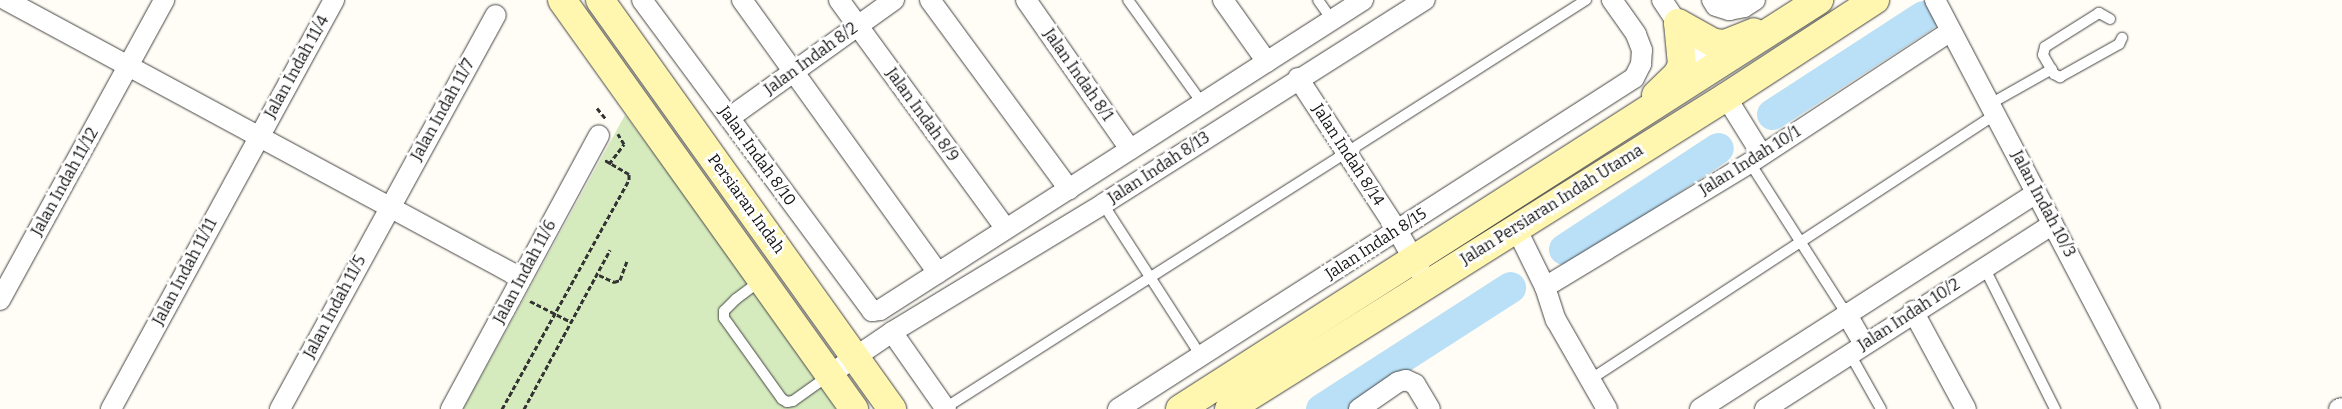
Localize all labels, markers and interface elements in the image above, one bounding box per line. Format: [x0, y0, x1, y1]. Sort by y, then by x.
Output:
street label: Jalan Indah 11/4 [261, 12, 333, 122]
street label: Jalan Indah 8/2 [761, 19, 861, 99]
street label: Jalan Indah 8/1 [1039, 25, 1117, 125]
street label: Jalan Indah 11/7 [407, 56, 479, 164]
street label: Jalan Indah 8/9 [882, 64, 962, 166]
street label: Jalan Indah 8/14 [1308, 100, 1388, 210]
street label: Jalan Indah 8/10 [714, 102, 800, 210]
street label: Jalan Indah 10/1 [1696, 122, 1804, 200]
street label: Jalan Indah 11/12 [27, 125, 103, 239]
street label: Jalan Indah 8/13 [1105, 128, 1213, 208]
street label: Jalan Persiaran Indah Utama [1457, 141, 1647, 269]
street label: Jalan Indah 10/3 [2007, 147, 2079, 261]
street label: Persiaran Indah [703, 151, 789, 257]
street label: Jalan Indah 8/15 [1322, 204, 1430, 284]
street label: Jalan Indah 11/11 [149, 215, 221, 329]
street label: Jalan Indah 11/6 [490, 217, 560, 327]
street label: Jalan Indah 11/5 [300, 252, 370, 362]
street label: Jalan Indah 10/2 [1854, 275, 1964, 355]

